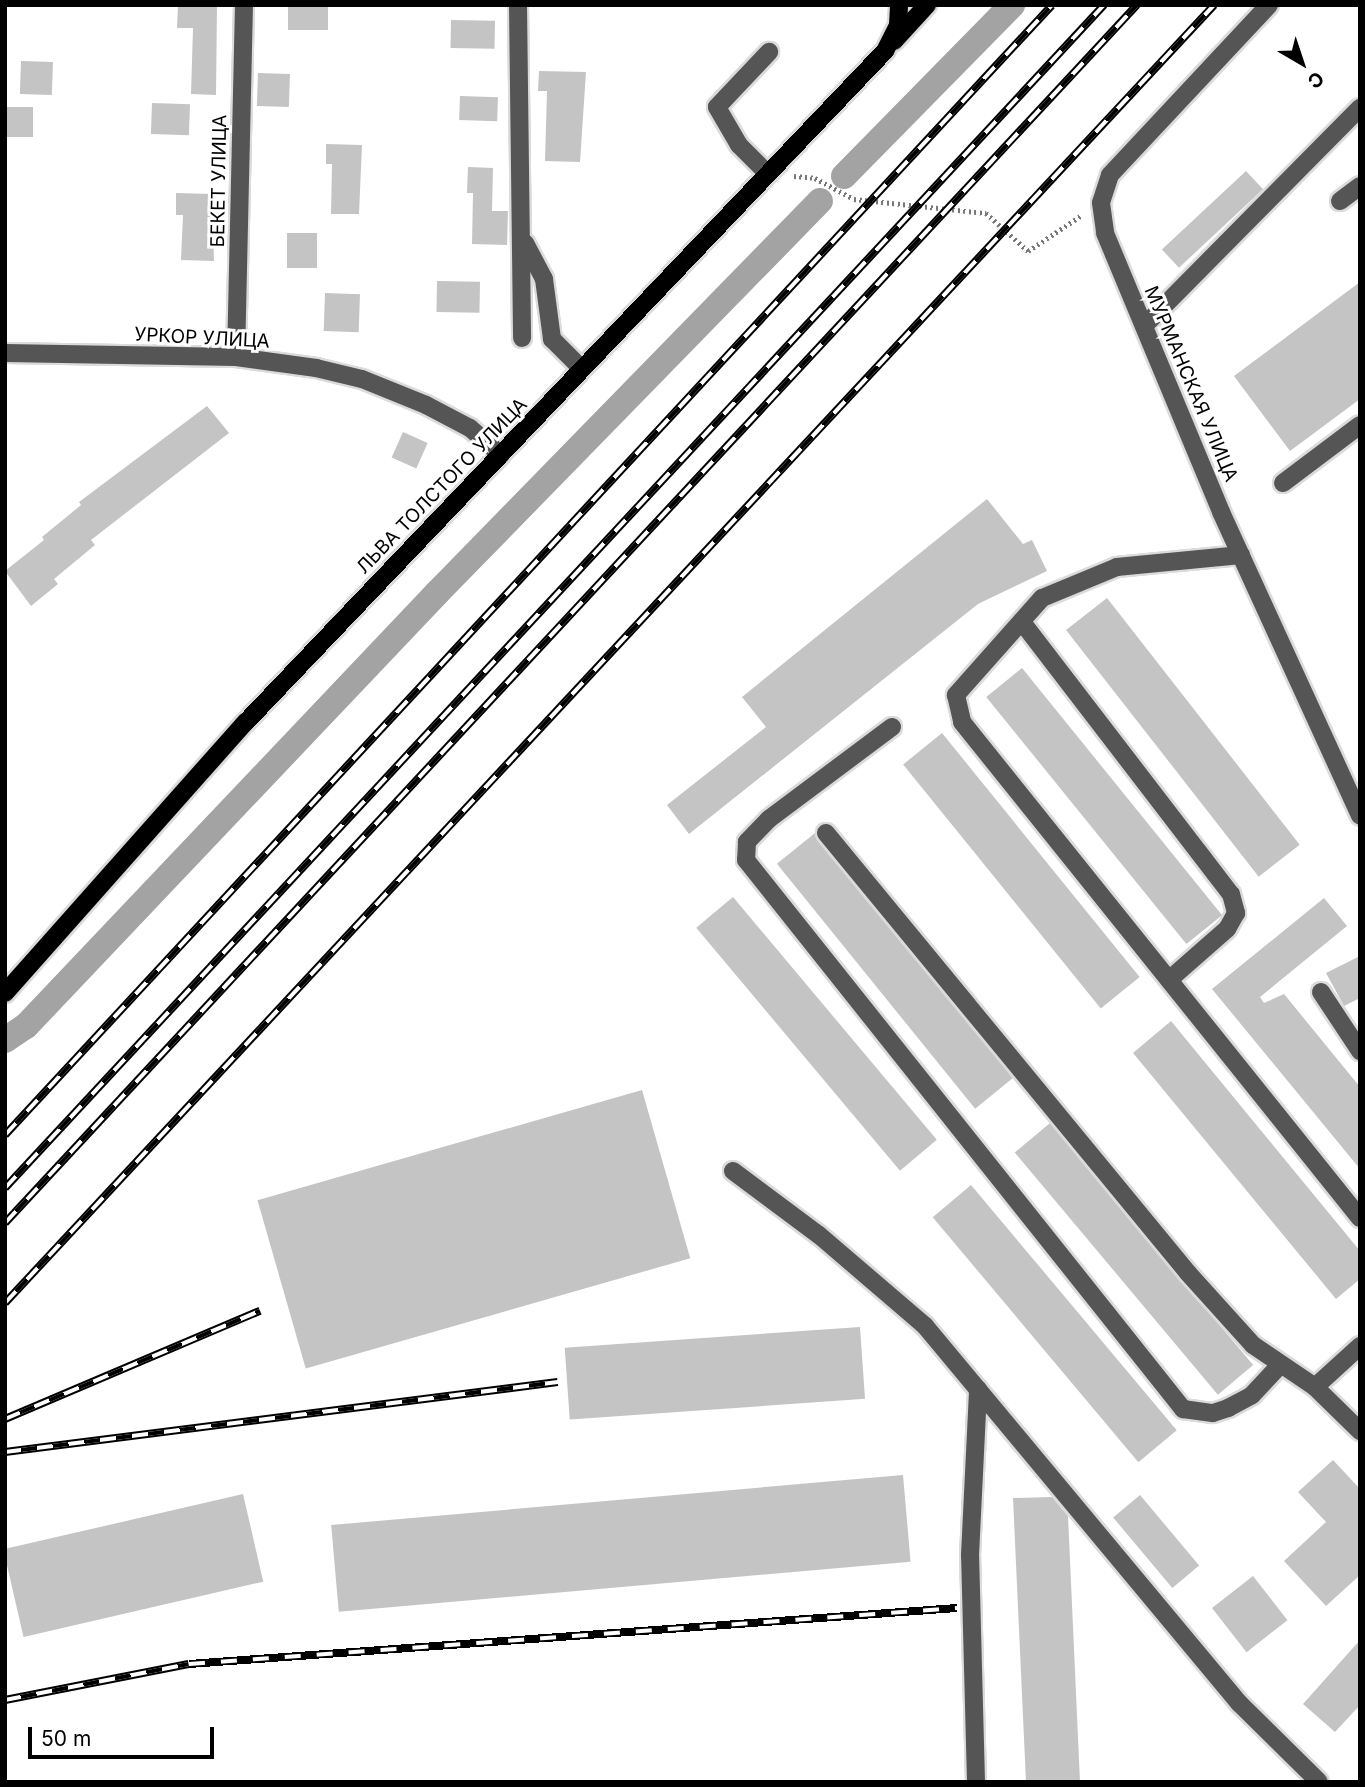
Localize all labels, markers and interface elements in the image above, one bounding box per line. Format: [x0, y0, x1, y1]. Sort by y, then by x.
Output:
north arrow [1267, 28, 1337, 98]
text: С [1303, 66, 1328, 93]
street label: БЕКЕТ УЛИЦА [206, 114, 232, 248]
street label: МУРМАНСКАЯ УЛИЦА [1139, 283, 1243, 485]
street label: УРКОР УЛИЦА [134, 323, 270, 353]
street label: ЛЬВА ТОЛСТОГО УЛИЦА [352, 393, 532, 579]
scale bar [32, 1714, 217, 1758]
text: 50 m [41, 1726, 91, 1751]

